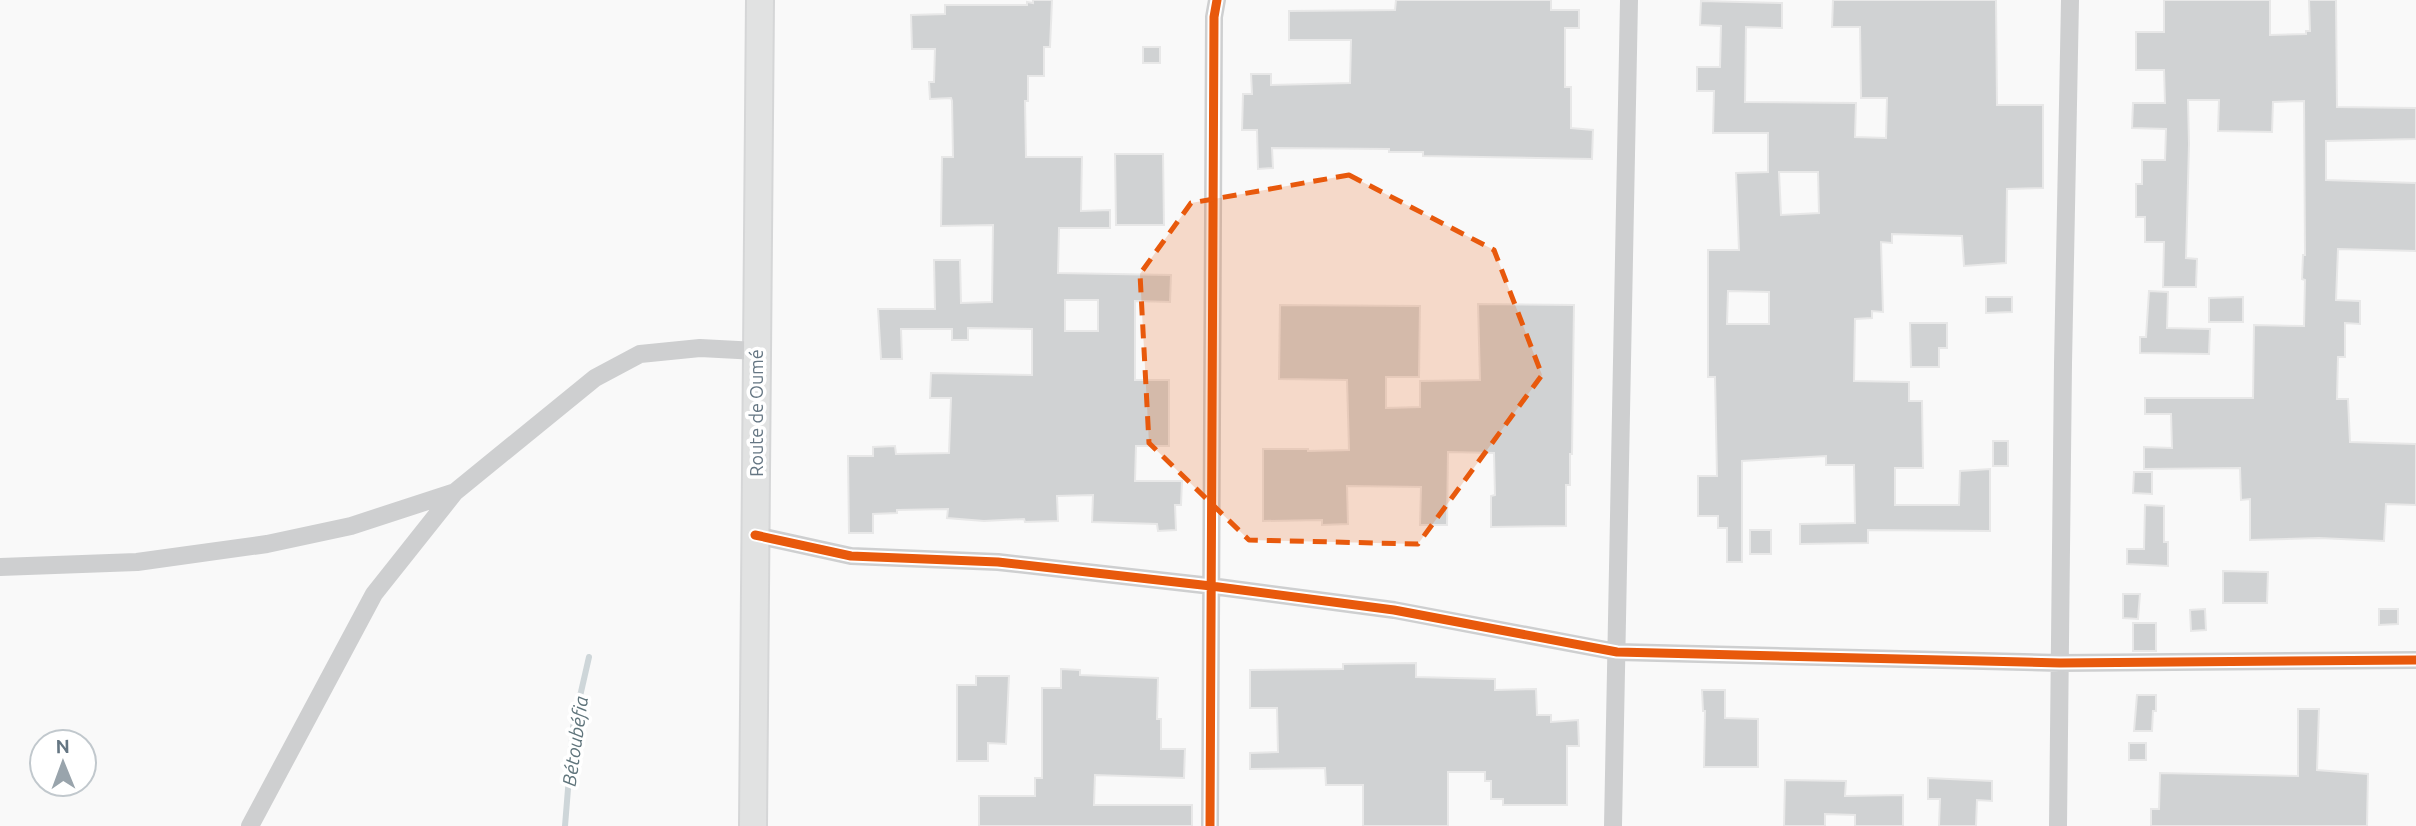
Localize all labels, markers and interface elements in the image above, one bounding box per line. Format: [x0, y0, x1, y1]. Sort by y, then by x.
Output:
street label: Route de Oumé [746, 349, 766, 477]
water label: Bétoubéfia [558, 695, 592, 787]
north arrow [28, 728, 98, 798]
text: N [55, 735, 70, 757]

